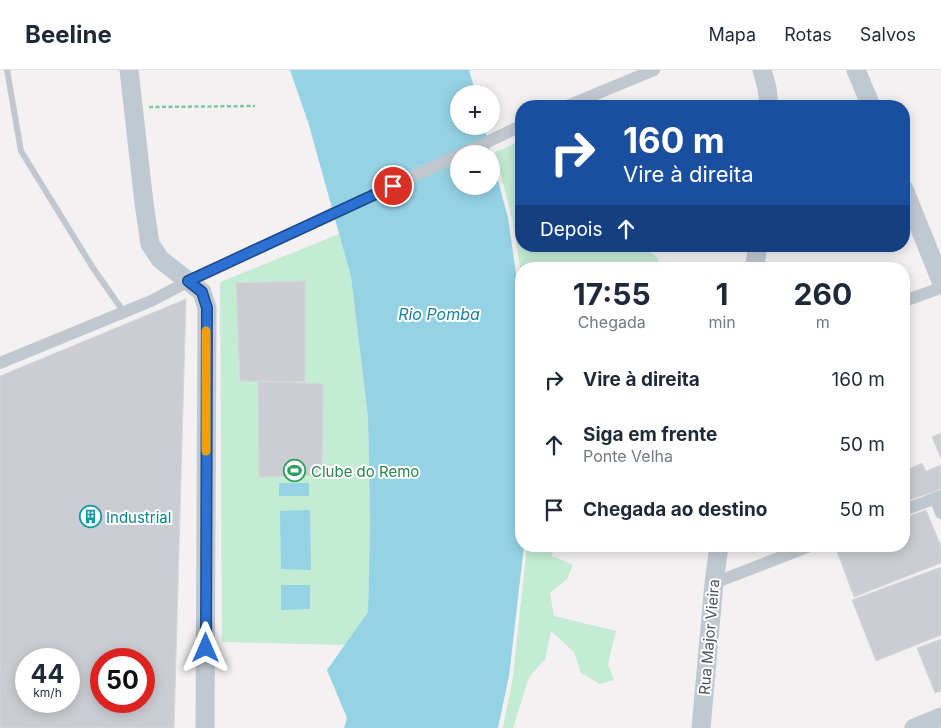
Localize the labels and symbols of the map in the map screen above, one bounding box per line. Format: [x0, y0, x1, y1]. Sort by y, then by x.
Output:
pin [372, 165, 414, 207]
water label: Rio Pomba [398, 304, 480, 324]
sports icon: Clube do Remo [283, 459, 307, 483]
place label: Clube do Remo [311, 462, 419, 481]
building icon: Industrial [78, 505, 102, 529]
place label: Industrial [106, 508, 171, 527]
street label: Rua Major Vieira [694, 578, 724, 696]
position arrow [179, 621, 231, 673]
speed limit sign: 50 [90, 648, 155, 713]

